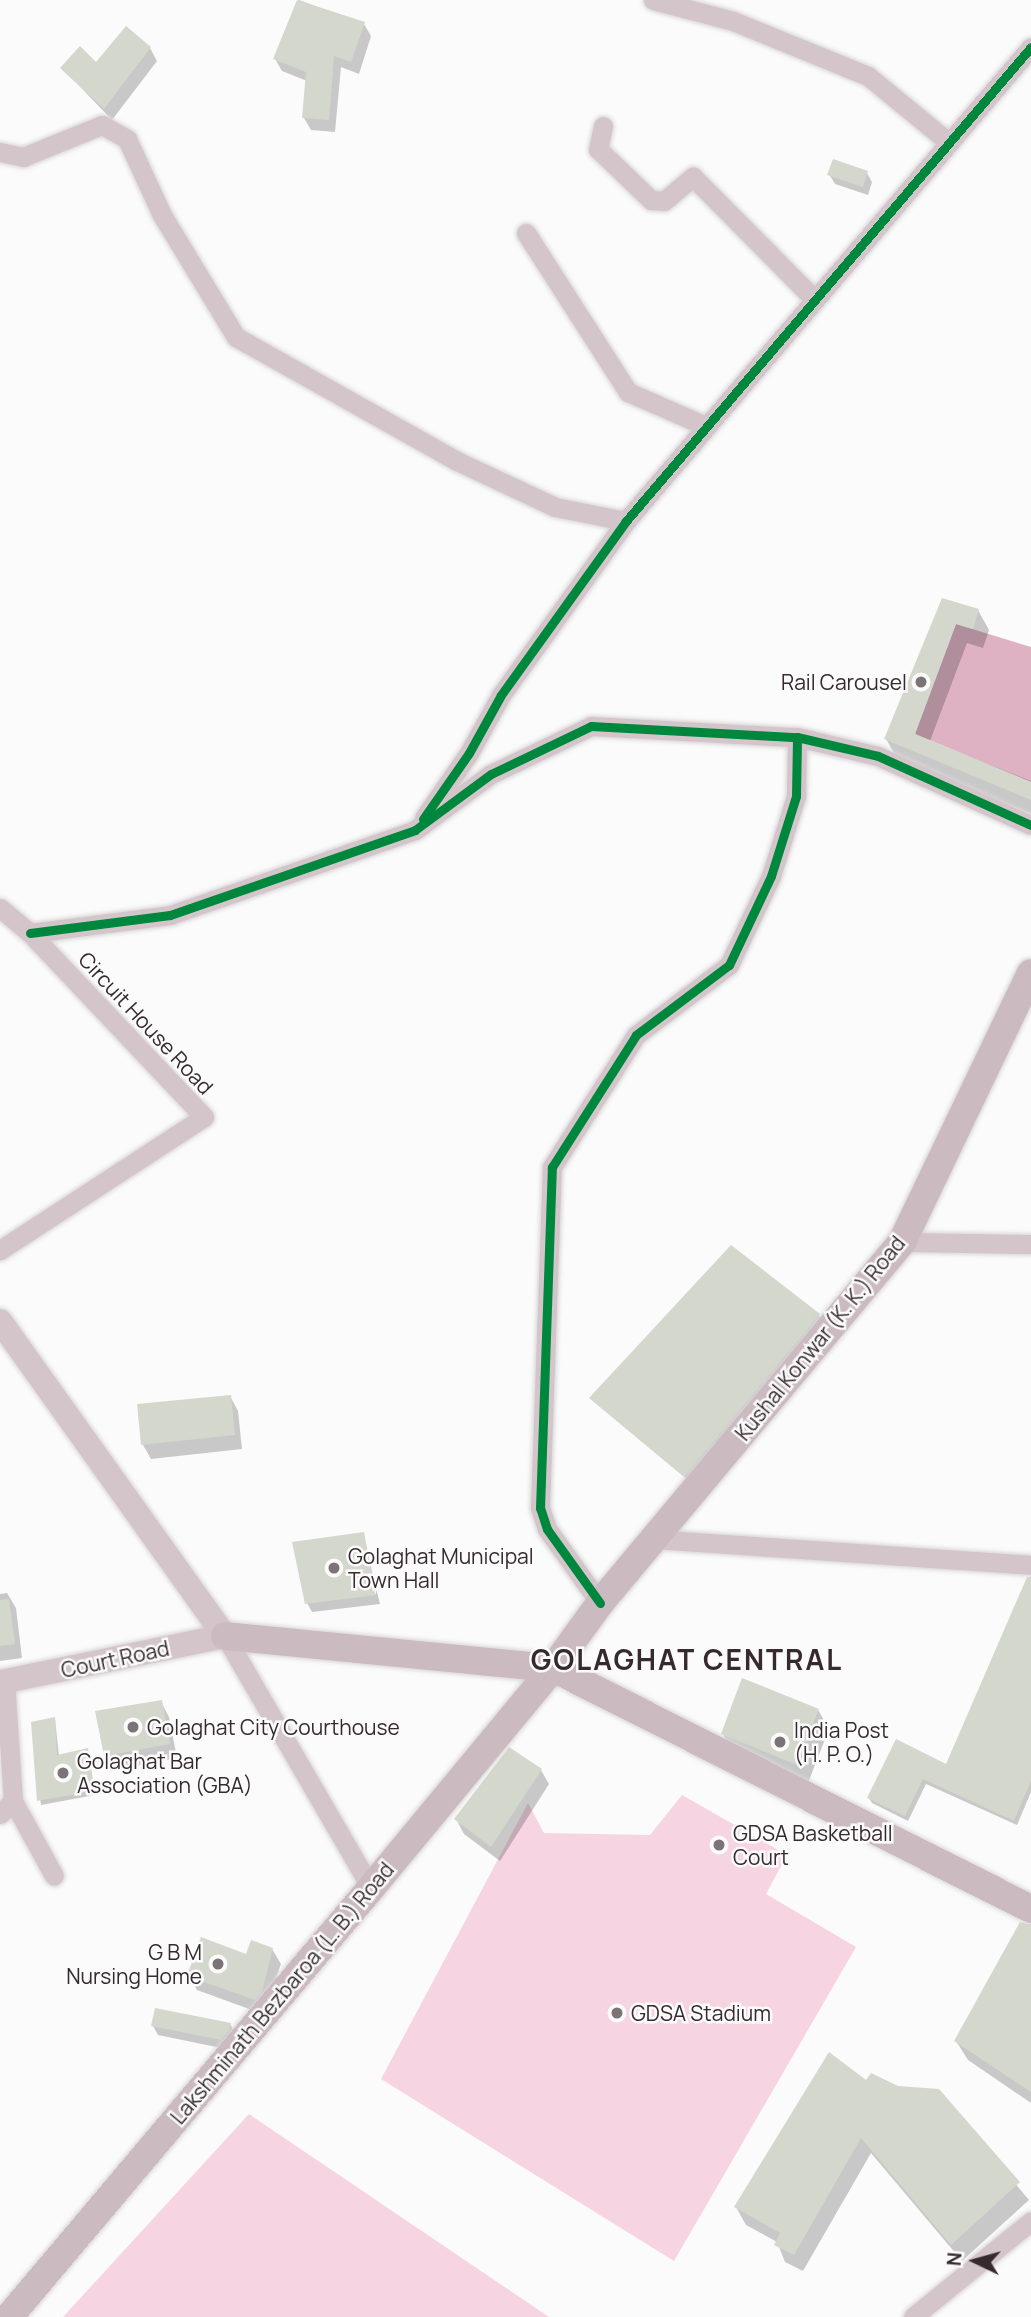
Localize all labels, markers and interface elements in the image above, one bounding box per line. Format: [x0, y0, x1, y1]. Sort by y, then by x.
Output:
place label: Rail Carousel [781, 669, 907, 695]
marker: Rail Carousel [913, 674, 929, 690]
street label: Circuit House Road [74, 947, 218, 1099]
street label: Kushal Konwar (K. K.) Road [730, 1231, 910, 1445]
place label: Golaghat Municipal Town Hall [348, 1543, 534, 1593]
marker: Golaghat Municipal Town Hall [326, 1560, 342, 1576]
street label: Court Road [59, 1635, 171, 1683]
district label: GOLAGHAT CENTRAL [532, 1642, 842, 1676]
place label: Golaghat City Courthouse [147, 1714, 400, 1740]
place label: India Post (H. P. O.) [794, 1717, 889, 1767]
marker: Golaghat City Courthouse [125, 1719, 141, 1735]
marker: India Post (H. P. O.) [772, 1734, 788, 1750]
place label: Golaghat Bar Association (GBA) [77, 1748, 253, 1798]
marker: Golaghat Bar Association (GBA) [55, 1765, 71, 1781]
place label: GDSA Basketball Court [733, 1820, 893, 1870]
marker: GDSA Basketball Court [711, 1837, 727, 1853]
street label: Lakshminath Bezbaroa (L. B.) Road [165, 1857, 399, 2129]
place label: G B M Nursing Home [66, 1939, 202, 1989]
marker: G B M Nursing Home [208, 1954, 228, 1974]
place label: GDSA Stadium [631, 2000, 771, 2026]
marker: GDSA Stadium [609, 2005, 625, 2021]
north arrow [940, 2226, 1010, 2296]
text: N [941, 2251, 968, 2267]

